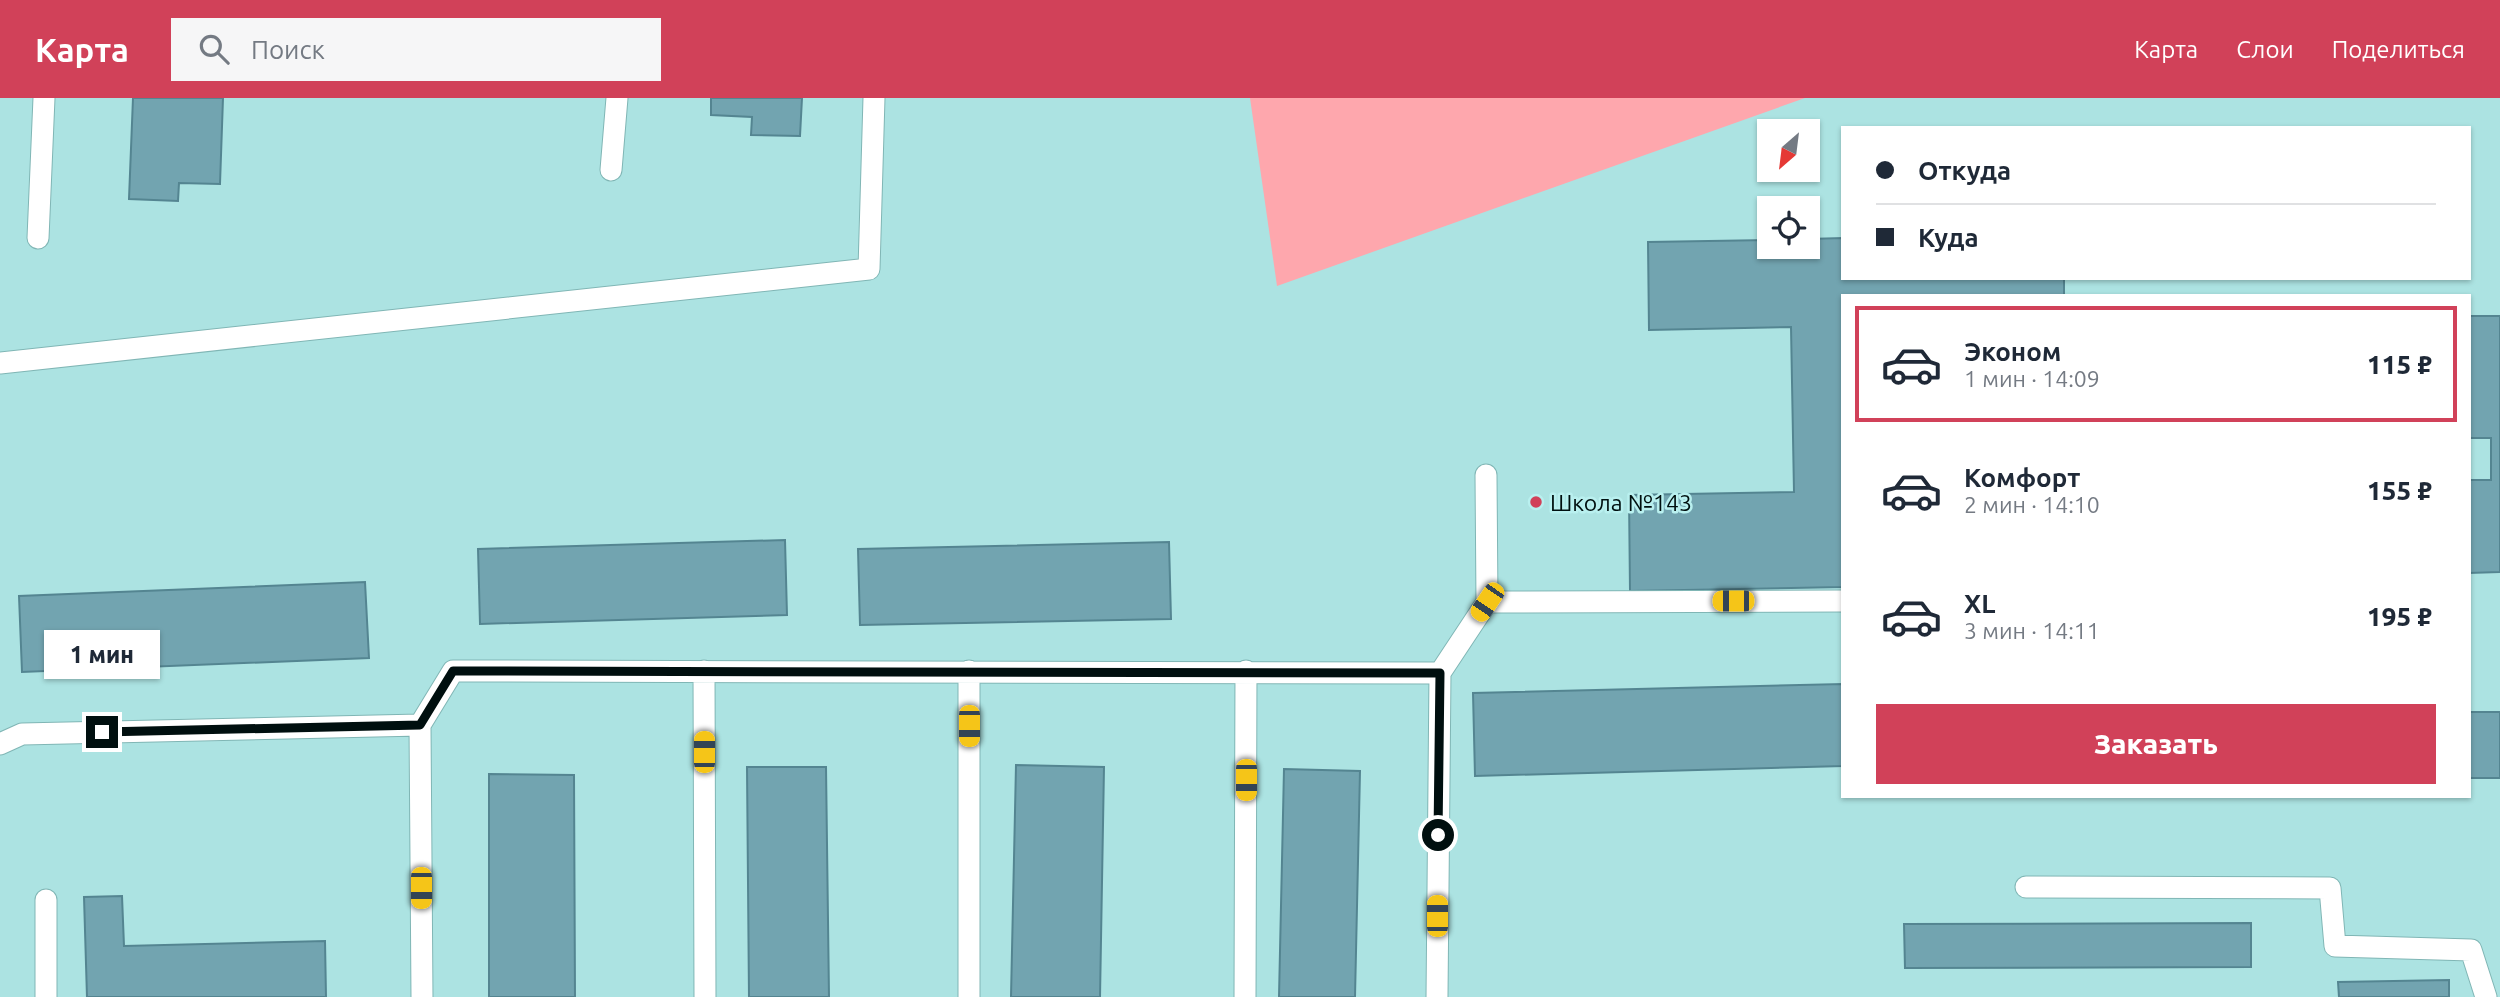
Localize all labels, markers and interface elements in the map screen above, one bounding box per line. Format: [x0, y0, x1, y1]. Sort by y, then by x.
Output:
search box [171, 18, 661, 81]
icon: search [195, 30, 233, 68]
text: Карта [35, 31, 129, 68]
text: Поиск [251, 35, 325, 64]
text: Карта [2134, 36, 2198, 63]
text: Слои [2236, 36, 2294, 63]
text: Поделиться [2332, 36, 2465, 63]
north arrow [1757, 119, 1820, 182]
map controls [1757, 119, 1820, 259]
text: Откуда [1918, 156, 2011, 185]
button: locate [1757, 196, 1820, 259]
text: Куда [1918, 223, 1979, 252]
icon: car [1880, 333, 1943, 396]
text: Эконом [1964, 337, 2061, 366]
text: 115 ₽ [2367, 350, 2432, 379]
text: 1 мин · 14:09 [1964, 366, 2100, 391]
icon: car [1880, 459, 1943, 522]
text: Комфорт [1964, 463, 2080, 492]
text: 155 ₽ [2367, 476, 2432, 505]
place label: Школа №143 [1550, 490, 1692, 515]
text: 2 мин · 14:10 [1964, 492, 2100, 517]
marker: Школа №143 [1528, 494, 1544, 510]
car [1467, 579, 1508, 625]
icon: car [1880, 585, 1943, 648]
text: XL [1964, 589, 1995, 618]
car [1713, 591, 1755, 612]
text: 195 ₽ [2367, 602, 2432, 631]
text: 3 мин · 14:11 [1964, 618, 2100, 643]
callout: 1 мин [44, 630, 160, 680]
text: 1 мин [70, 642, 134, 667]
button: Заказать [1876, 704, 2436, 784]
car [959, 705, 980, 747]
route end [86, 716, 118, 748]
car [694, 731, 715, 773]
car [1236, 759, 1257, 801]
route start [1422, 819, 1454, 851]
car [411, 867, 432, 909]
car [1427, 895, 1448, 937]

